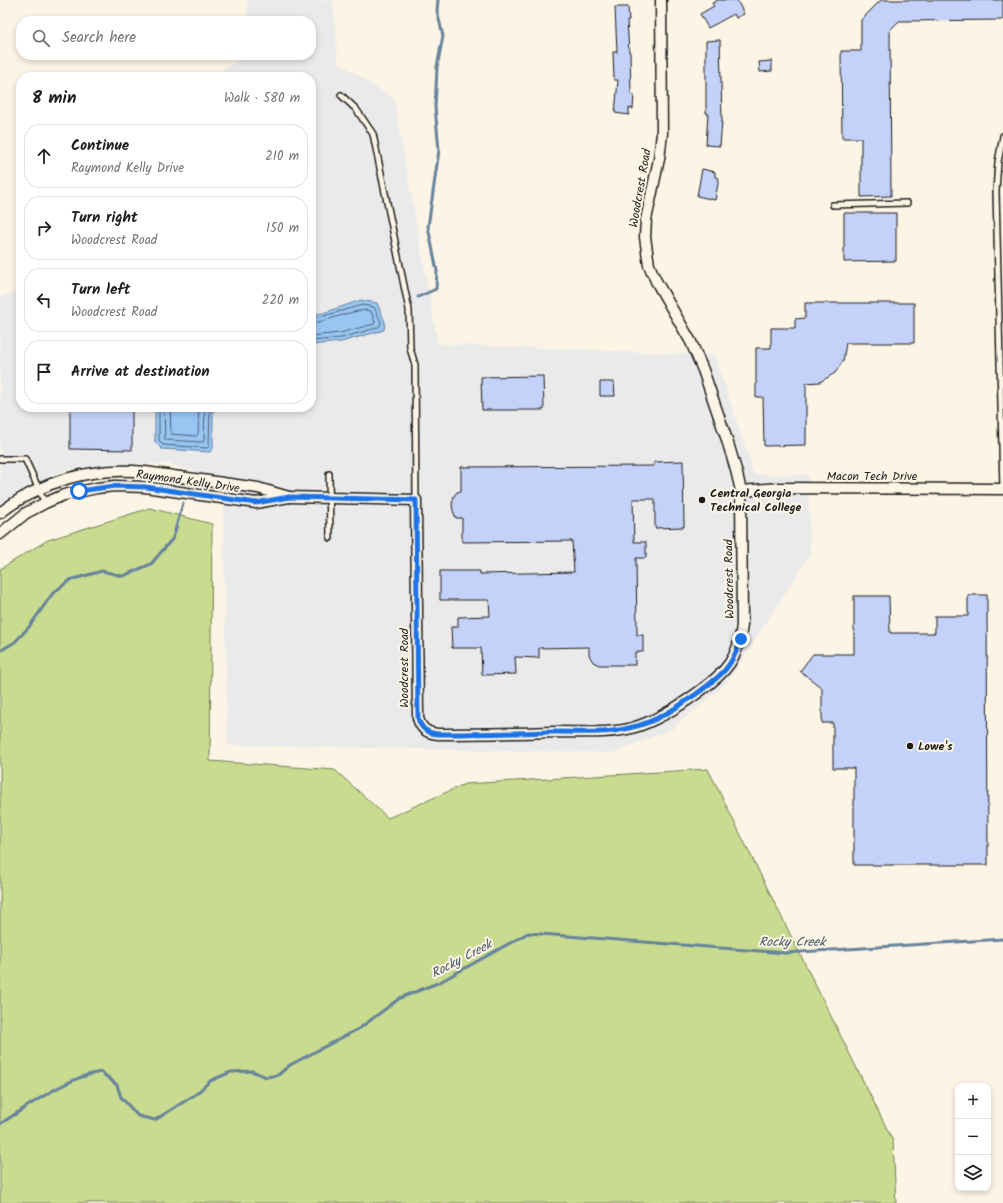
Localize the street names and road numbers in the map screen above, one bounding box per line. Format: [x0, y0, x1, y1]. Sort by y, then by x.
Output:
street label: Woodcrest Road [624, 146, 657, 229]
street label: Raymond Kelly Drive [135, 465, 241, 498]
street label: Macon Tech Drive [827, 467, 918, 486]
street label: Woodcrest Road [719, 538, 740, 619]
street label: Woodcrest Road [395, 627, 414, 708]

